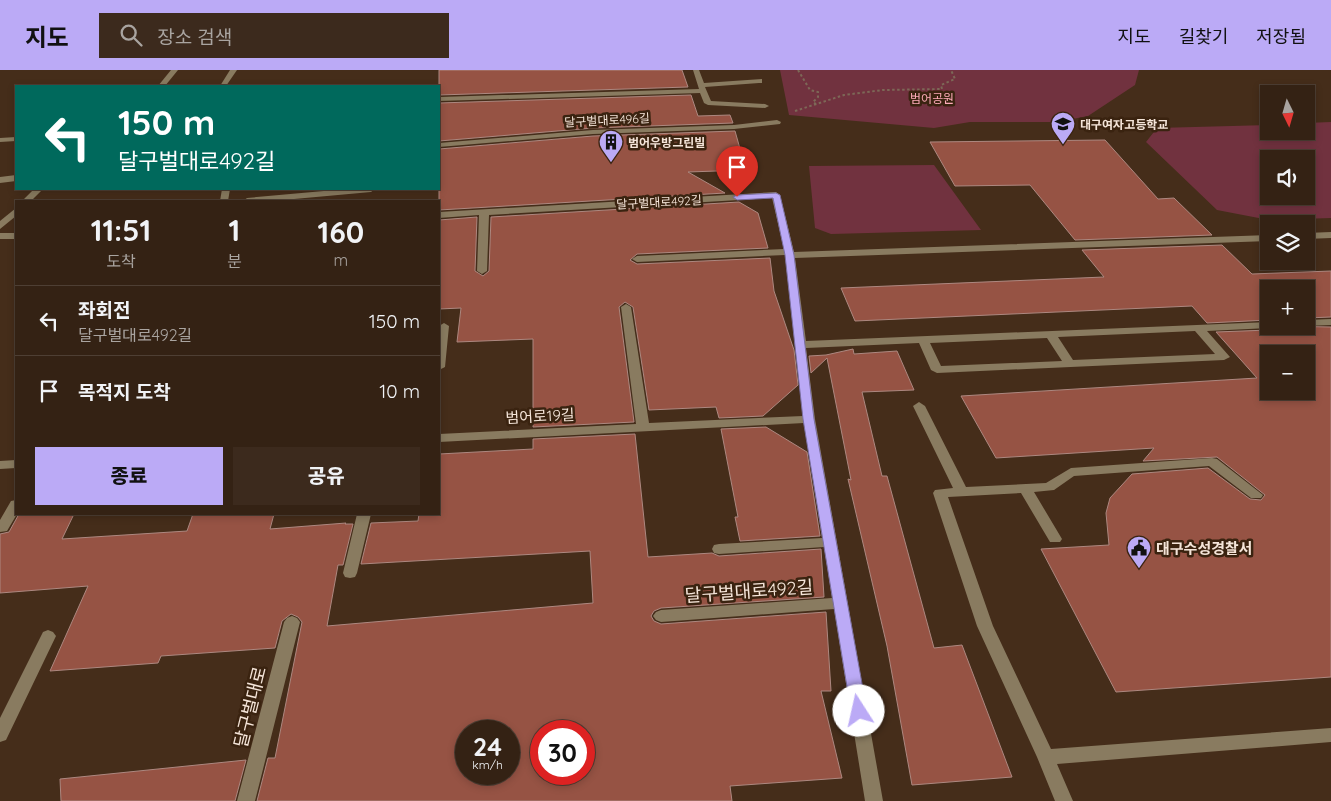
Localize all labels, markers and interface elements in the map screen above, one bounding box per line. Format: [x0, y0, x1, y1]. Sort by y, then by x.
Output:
search box [99, 13, 449, 58]
icon: search [117, 21, 145, 49]
text: 지도 [25, 22, 69, 52]
text: 장소 검색 [157, 25, 232, 49]
text: 지도 [1118, 25, 1151, 48]
text: 길찾기 [1179, 25, 1228, 48]
text: 저장됨 [1256, 25, 1306, 48]
north arrow [1260, 85, 1315, 140]
map controls [1260, 85, 1315, 400]
park label: 범어공원 [910, 91, 954, 106]
text: 150 m [118, 100, 215, 144]
icon: left [35, 105, 100, 170]
street label: 달구벌대로496길 [564, 110, 650, 130]
school or university icon: 대구여자고등학교 [1050, 111, 1076, 145]
place label: 대구여자고등학교 [1080, 117, 1168, 132]
building icon: 범어우방그린빌 [598, 129, 624, 163]
place label: 범어우방그린빌 [628, 135, 705, 150]
pin [716, 146, 758, 197]
text: 달구벌대로492길 [118, 147, 275, 175]
button: sound [1260, 150, 1315, 205]
icon: arrive [723, 153, 751, 181]
street label: 달구벌대로492길 [616, 192, 702, 212]
text: 11:51 [91, 211, 151, 249]
text: 1 [229, 211, 240, 249]
text: 160 [318, 213, 364, 251]
button: layers [1260, 215, 1315, 270]
text: m [334, 250, 348, 270]
text: 도착 [106, 251, 136, 271]
text: 분 [227, 251, 242, 271]
button: + [1260, 280, 1315, 335]
text: 좌회전 [78, 298, 130, 322]
icon: left [35, 307, 63, 335]
text: 150 m [369, 309, 420, 333]
text: 달구벌대로492길 [78, 325, 192, 345]
button: − [1260, 345, 1315, 400]
icon: arrive [35, 377, 63, 405]
text: 10 m [379, 379, 420, 403]
text: 목적지 도착 [78, 380, 171, 404]
street label: 범어로19길 [505, 405, 575, 427]
button: 종료 [35, 447, 223, 505]
button: 공유 [233, 447, 420, 505]
public building icon: 대구수성경찰서 [1126, 535, 1152, 569]
place label: 대구수성경찰서 [1156, 539, 1253, 558]
street label: 달구벌대로492길 [684, 575, 814, 607]
street label: 달구벌대로 [229, 664, 271, 750]
position arrow [832, 684, 884, 736]
speed limit sign: 30 [530, 720, 595, 785]
text: 24 [473, 731, 502, 762]
text: km/h [472, 757, 503, 772]

